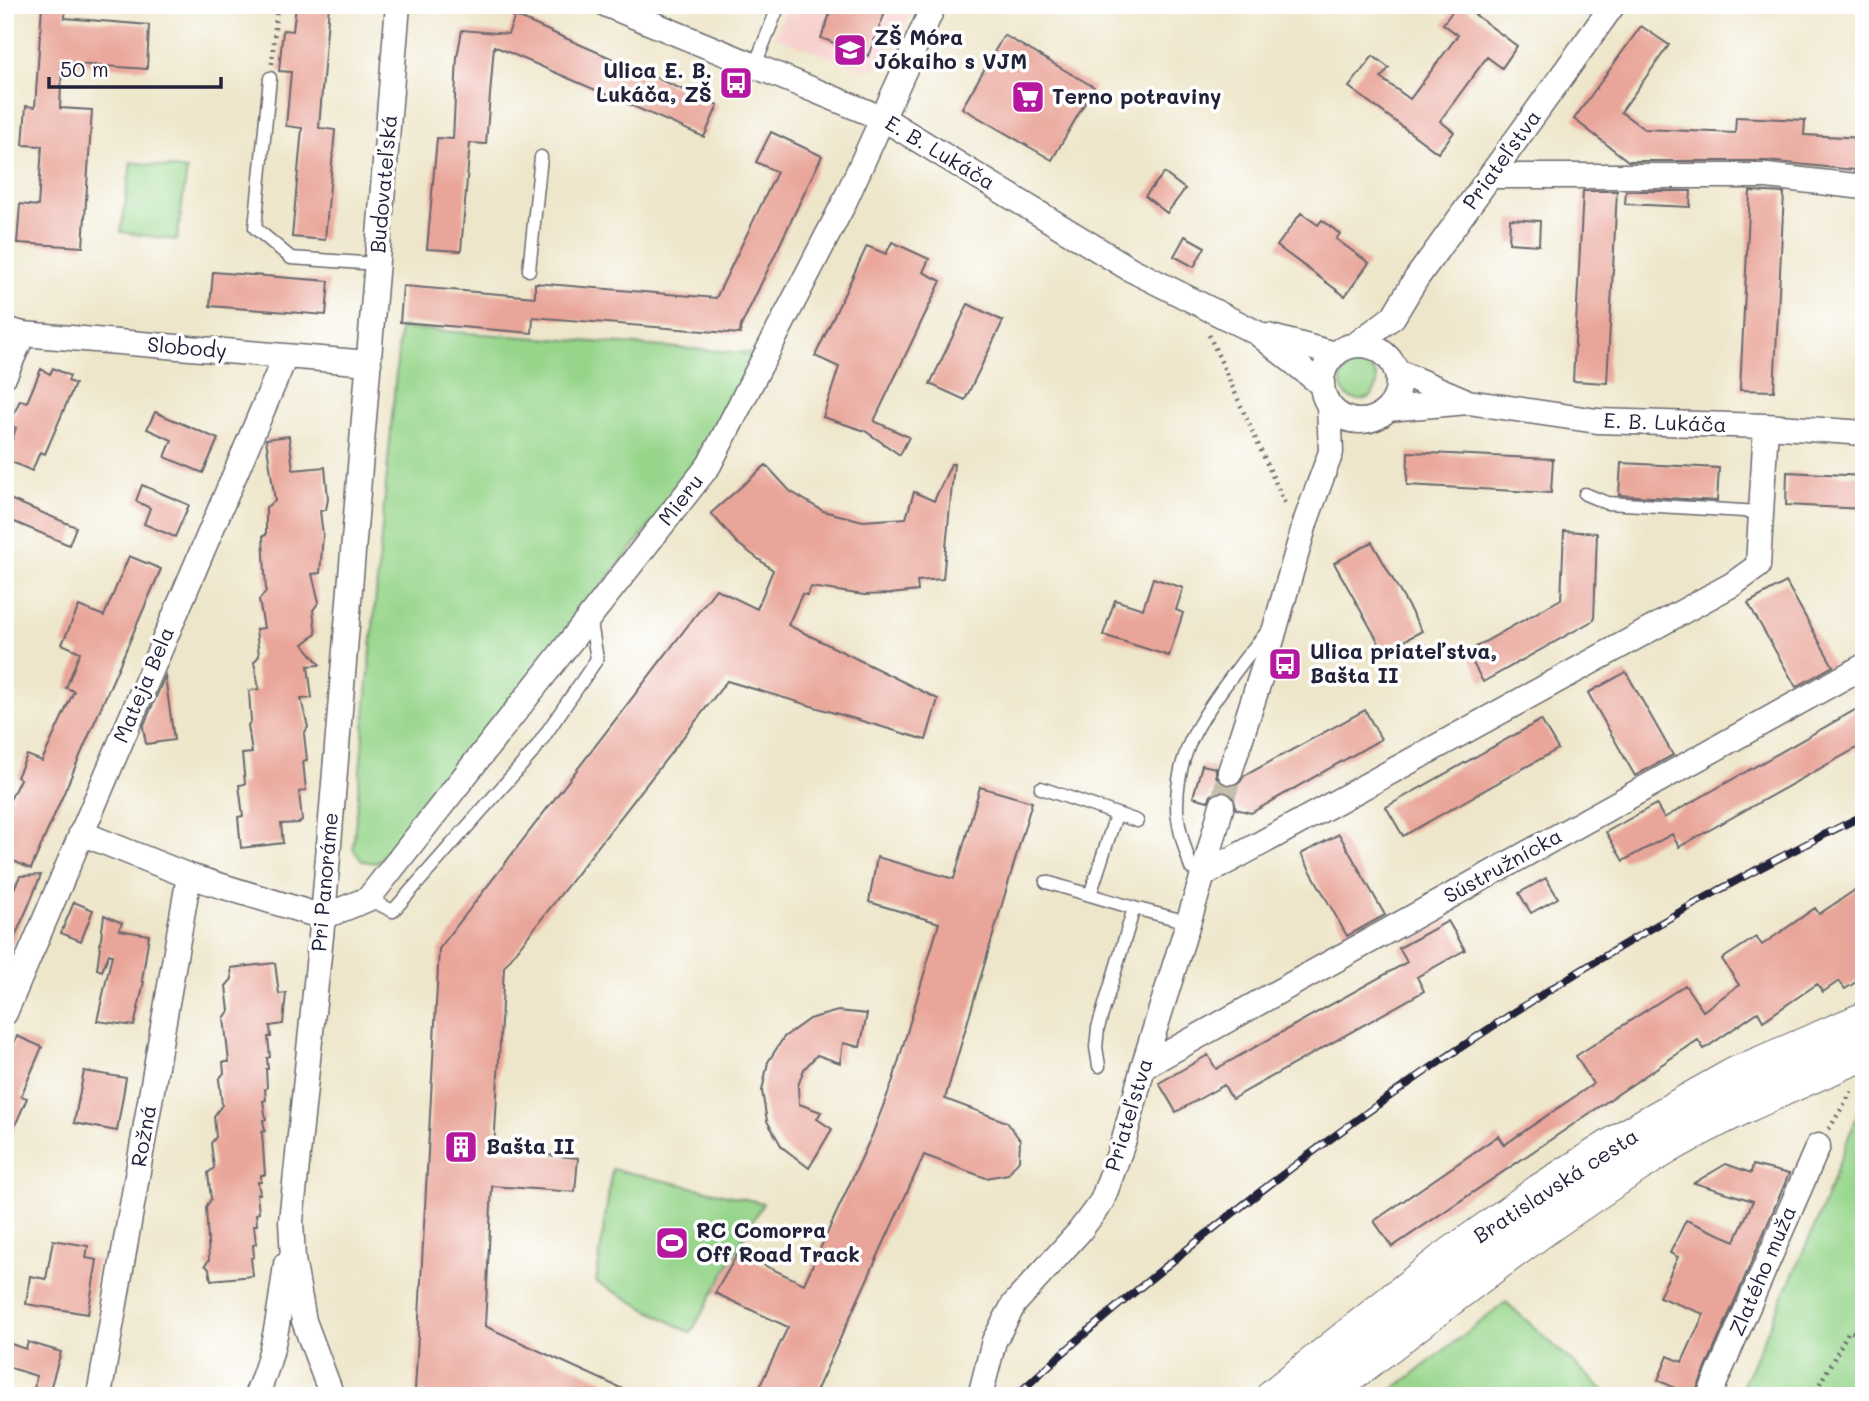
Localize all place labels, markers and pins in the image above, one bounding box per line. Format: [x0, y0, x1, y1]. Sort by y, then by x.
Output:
place label: ZŠ Móra Jókaiho s VJM [874, 23, 1027, 74]
school or university icon: ZŠ Móra Jókaiho s VJM [831, 31, 869, 69]
place label: Ulica E. B. Lukáča, ZŠ [596, 56, 712, 107]
bus stop icon: Ulica E. B. Lukáča, ZŠ [717, 64, 755, 102]
supermarket icon: Terno potraviny [1009, 78, 1047, 116]
place label: Terno potraviny [1052, 82, 1221, 110]
place label: Ulica priateľstva, Bašta II [1310, 637, 1497, 688]
bus stop icon: Ulica priateľstva, Bašta II [1266, 645, 1304, 683]
building icon: Bašta II [442, 1128, 480, 1166]
place label: Bašta II [486, 1132, 575, 1159]
place label: RC Comorra Off Road Track [696, 1216, 860, 1267]
sports icon: RC Comorra Off Road Track [653, 1224, 691, 1262]

